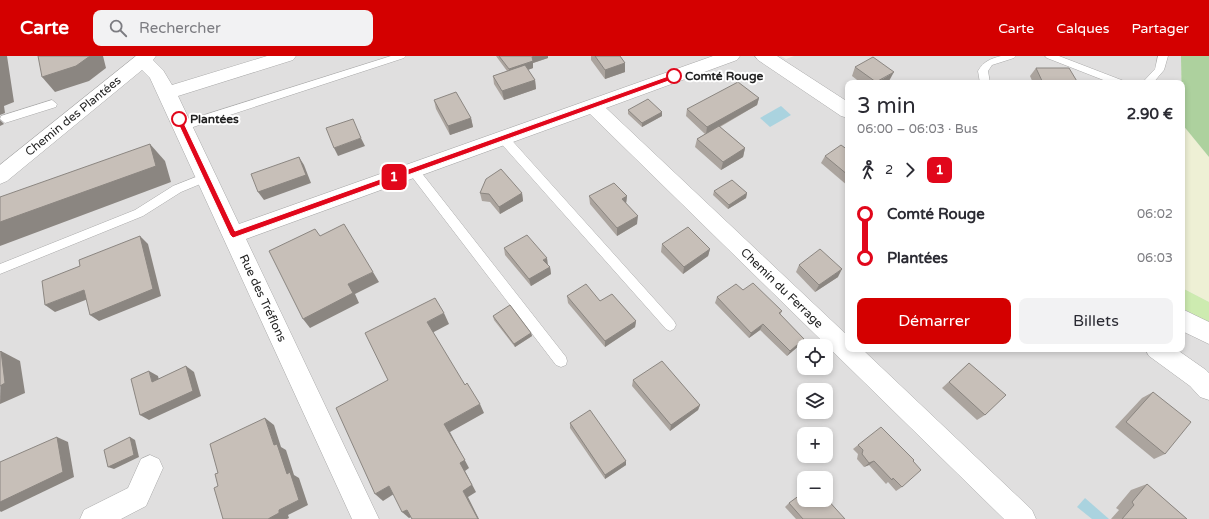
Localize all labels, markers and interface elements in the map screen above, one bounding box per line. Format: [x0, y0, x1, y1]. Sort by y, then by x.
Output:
search box [93, 10, 373, 46]
text: Carte [20, 17, 69, 39]
icon: search [107, 17, 129, 39]
text: Rechercher [139, 19, 221, 37]
text: Carte [998, 20, 1034, 37]
text: Calques [1056, 20, 1109, 37]
text: Partager [1131, 20, 1189, 37]
marker: Comté Rouge [666, 68, 682, 84]
place label: Comté Rouge [685, 69, 763, 84]
street label: Chemin des Plantées [22, 73, 124, 159]
text: 3 min [857, 93, 916, 119]
text: 2.90 € [1127, 105, 1173, 123]
marker: Plantées [171, 111, 187, 127]
place label: Plantées [190, 112, 239, 126]
text: 06:00 – 06:03 · Bus [857, 121, 978, 137]
icon: walk [857, 159, 879, 181]
icon: forward [899, 159, 921, 181]
text: 1 [935, 161, 944, 178]
text: 2 [885, 162, 893, 178]
line badge: 1 [381, 164, 407, 190]
text: 1 [390, 168, 398, 185]
text: Comté Rouge [887, 205, 985, 223]
text: 06:02 [1137, 206, 1173, 222]
street label: Chemin du Ferrage [738, 245, 826, 331]
text: Plantées [887, 249, 948, 267]
text: 06:03 [1137, 250, 1173, 266]
street label: Rue des Tréflons [237, 252, 289, 344]
button: Démarrer [857, 298, 1011, 344]
button: Billets [1019, 298, 1173, 344]
map controls [797, 339, 833, 507]
button: locate [797, 339, 833, 375]
button: layers [797, 383, 833, 419]
button: + [797, 427, 833, 463]
button: − [797, 471, 833, 507]

